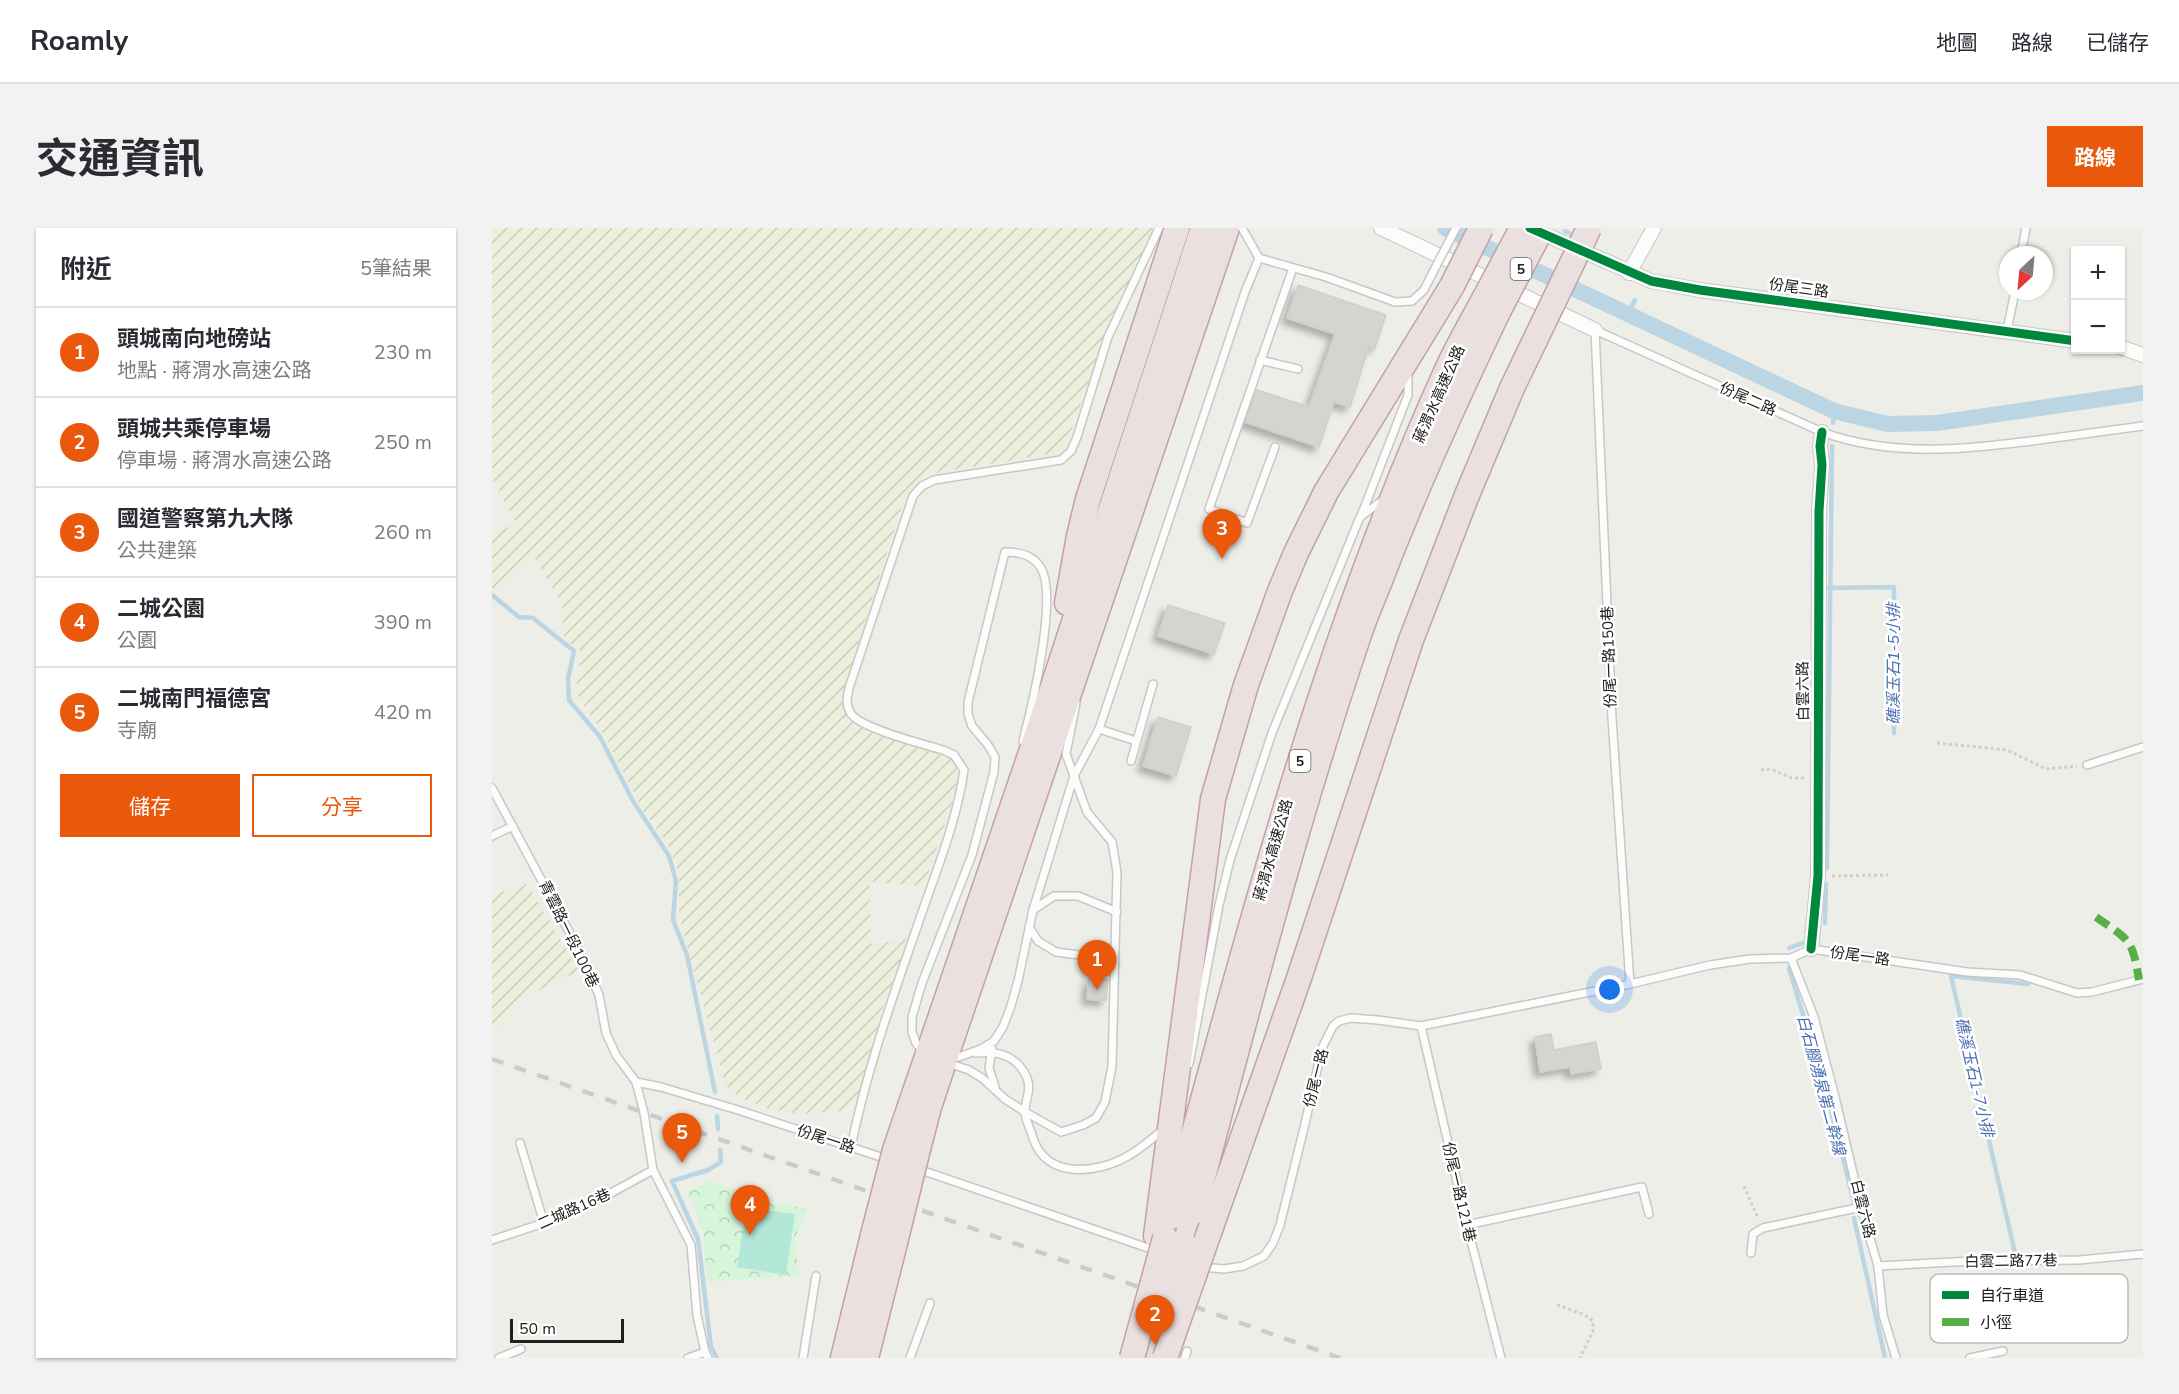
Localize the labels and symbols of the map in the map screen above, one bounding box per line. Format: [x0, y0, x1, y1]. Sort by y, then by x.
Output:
north arrow [1999, 246, 2053, 300]
road number: 5 [1510, 258, 1532, 280]
street label: 份尾三路 [1768, 274, 1830, 302]
street label: 蔣渭水高速公路 [1409, 342, 1469, 446]
street label: 份尾二路 [1717, 378, 1779, 420]
pin: 3 [1202, 510, 1242, 559]
water label: 礁溪玉石1-5小排 [1883, 601, 1905, 725]
street label: 份尾一路150巷 [1597, 606, 1621, 708]
street label: 白雲六路 [1792, 661, 1814, 721]
road number: 5 [1290, 750, 1310, 772]
street label: 蔣渭水高速公路 [1249, 797, 1297, 903]
street label: 青雲路一段100巷 [534, 877, 604, 991]
pin: 1 [1078, 940, 1116, 990]
street label: 份尾一路 [1829, 942, 1891, 970]
your location [1595, 975, 1624, 1004]
water label: 白石腳湧泉第二幹線 [1792, 1013, 1851, 1159]
water label: 礁溪玉石1-7小排 [1950, 1015, 1999, 1141]
street label: 份尾一路 [1299, 1046, 1333, 1110]
pin: 5 [662, 1114, 702, 1163]
street label: 份尾一路 [794, 1120, 858, 1158]
street label: 份尾一路121巷 [1438, 1140, 1480, 1244]
street label: 白雲六路 [1846, 1177, 1880, 1241]
street label: 二城路16巷 [534, 1184, 614, 1234]
pin: 4 [730, 1186, 770, 1235]
street label: 白雲二路77巷 [1964, 1250, 2058, 1272]
legend [1930, 1274, 2128, 1343]
text: 自行車道 [1980, 1285, 2044, 1307]
pin: 2 [1136, 1296, 1174, 1345]
text: 小徑 [1980, 1312, 2012, 1334]
scale bar [510, 1316, 624, 1344]

